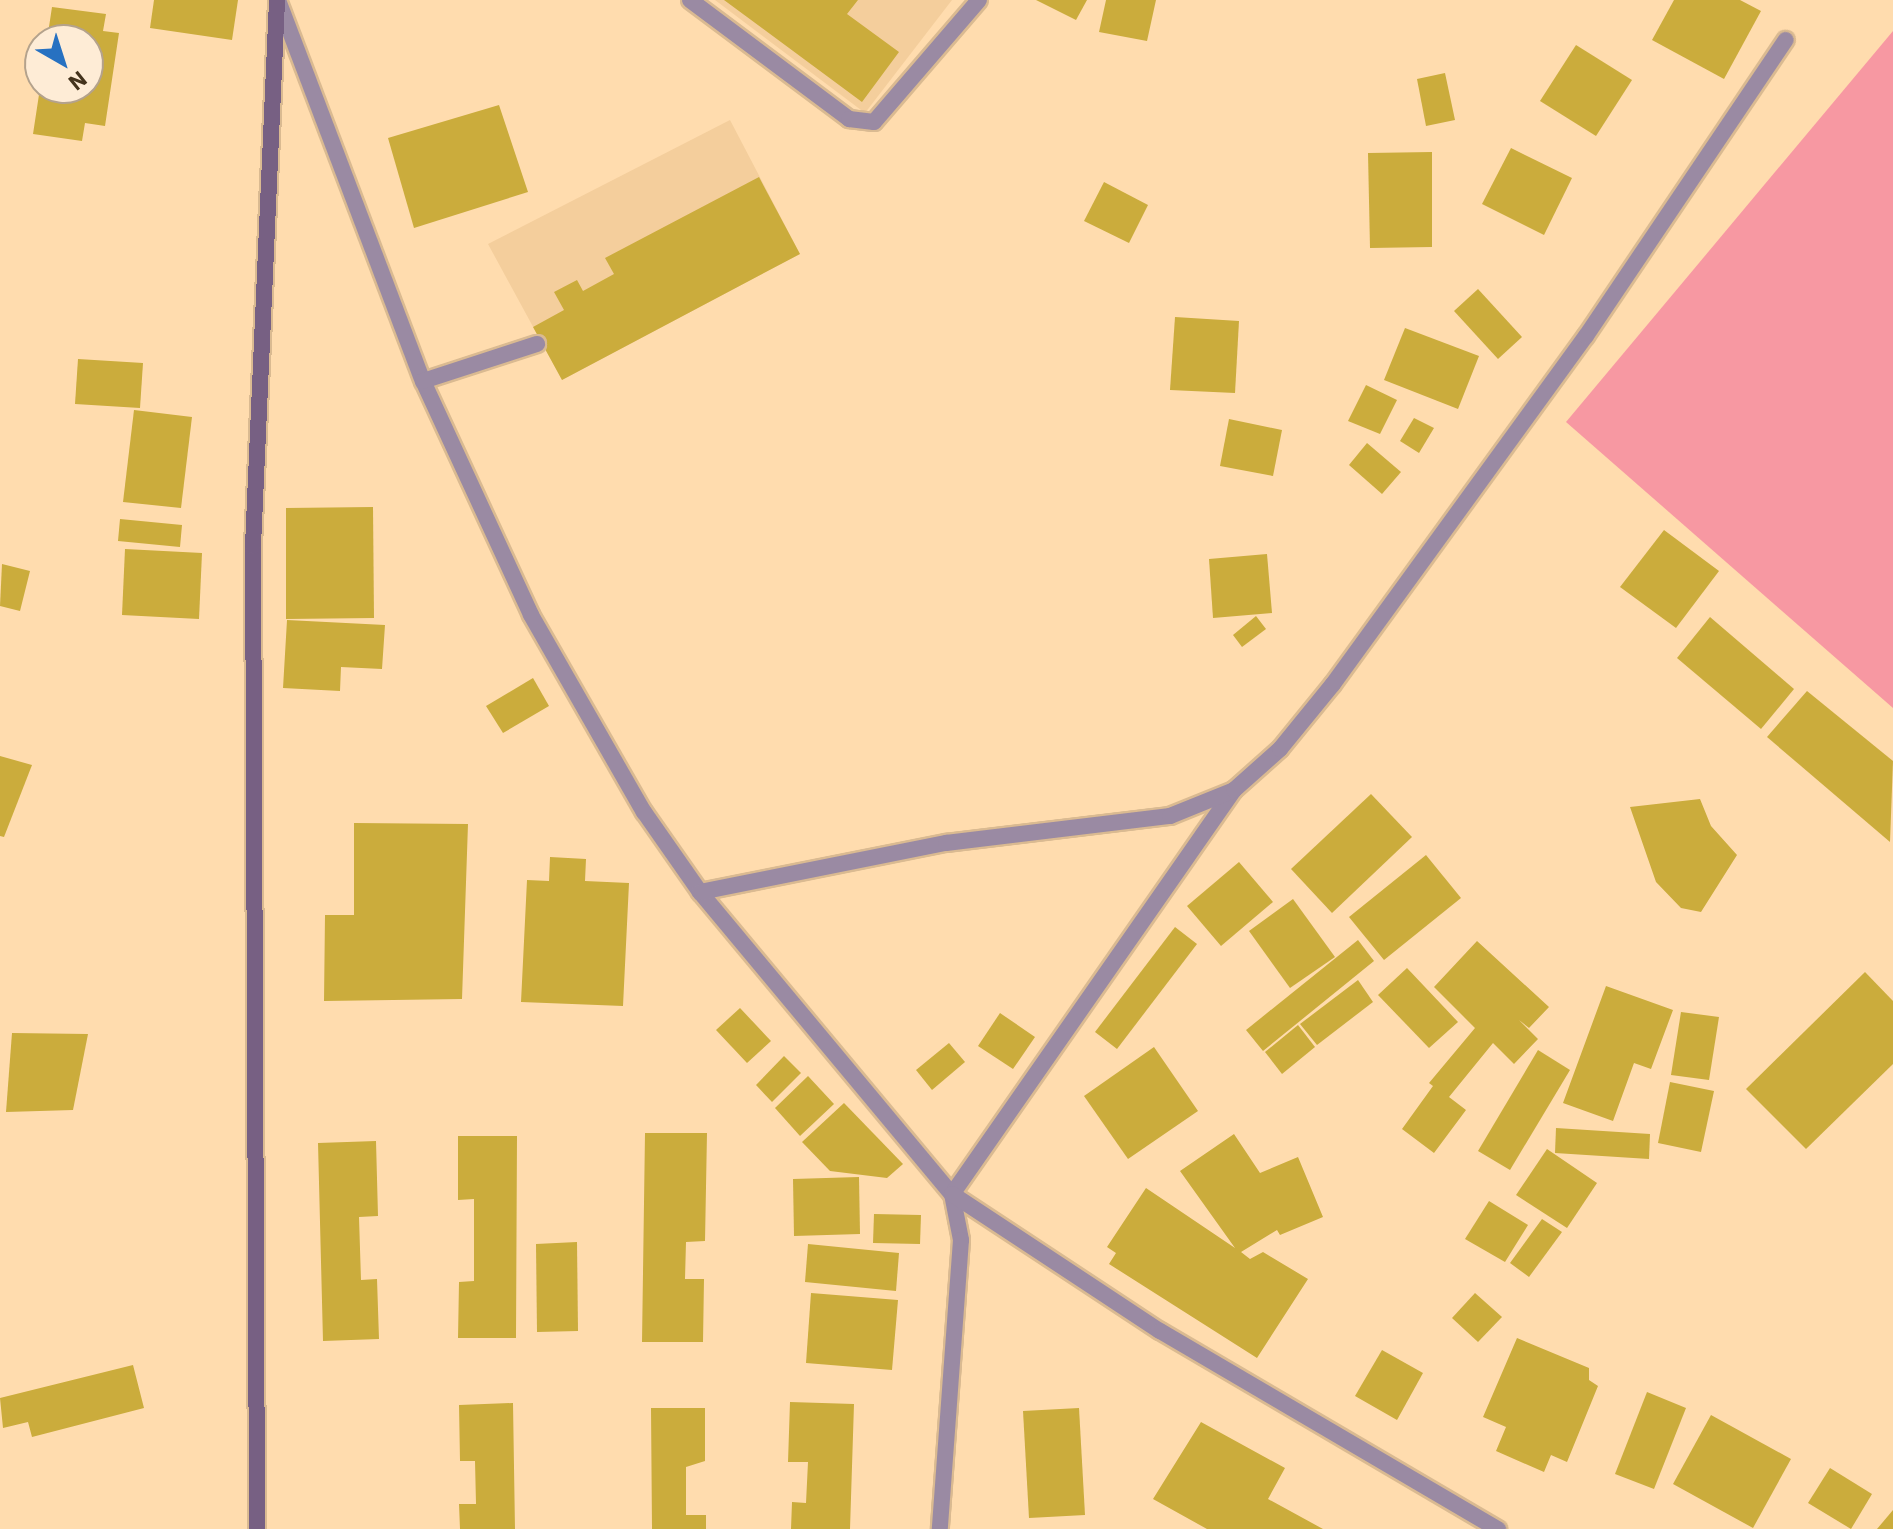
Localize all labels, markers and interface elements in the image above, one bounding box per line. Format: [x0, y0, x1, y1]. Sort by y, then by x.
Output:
north arrow [24, 24, 104, 104]
text: N [63, 65, 93, 98]

